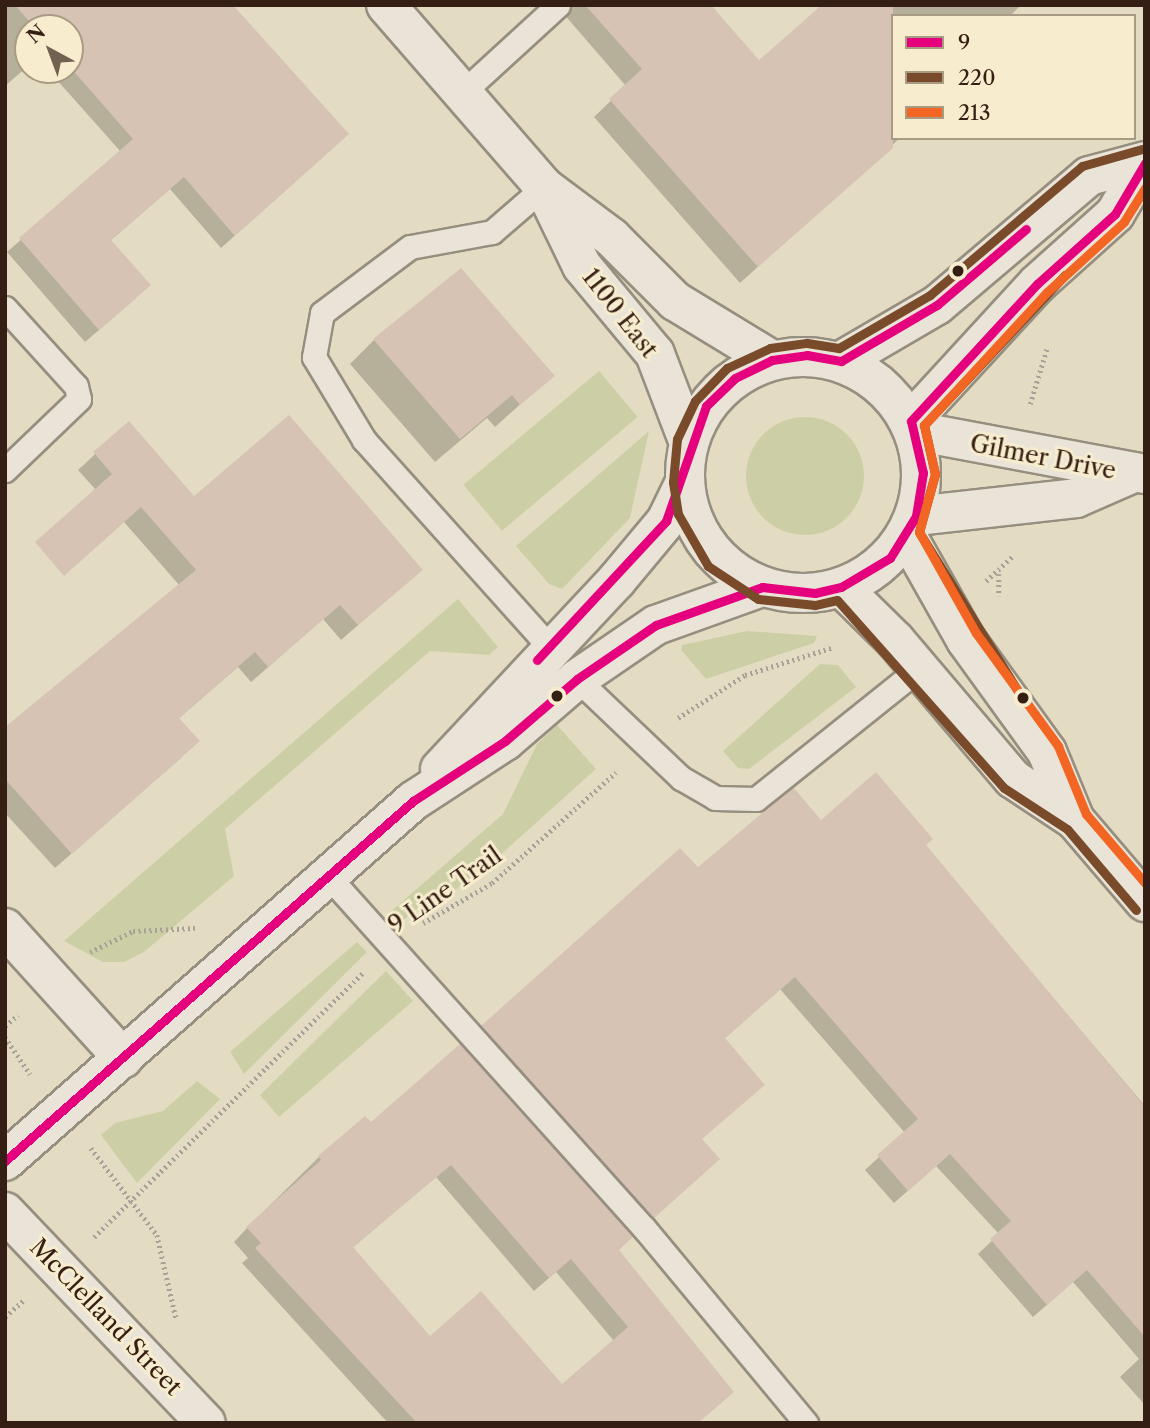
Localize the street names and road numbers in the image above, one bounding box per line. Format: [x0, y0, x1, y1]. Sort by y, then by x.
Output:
street label: 1100 East [576, 263, 664, 363]
street label: Gilmer Drive [967, 429, 1119, 485]
street label: 9 Line Trail [383, 840, 507, 940]
street label: McClelland Street [24, 1233, 188, 1401]

